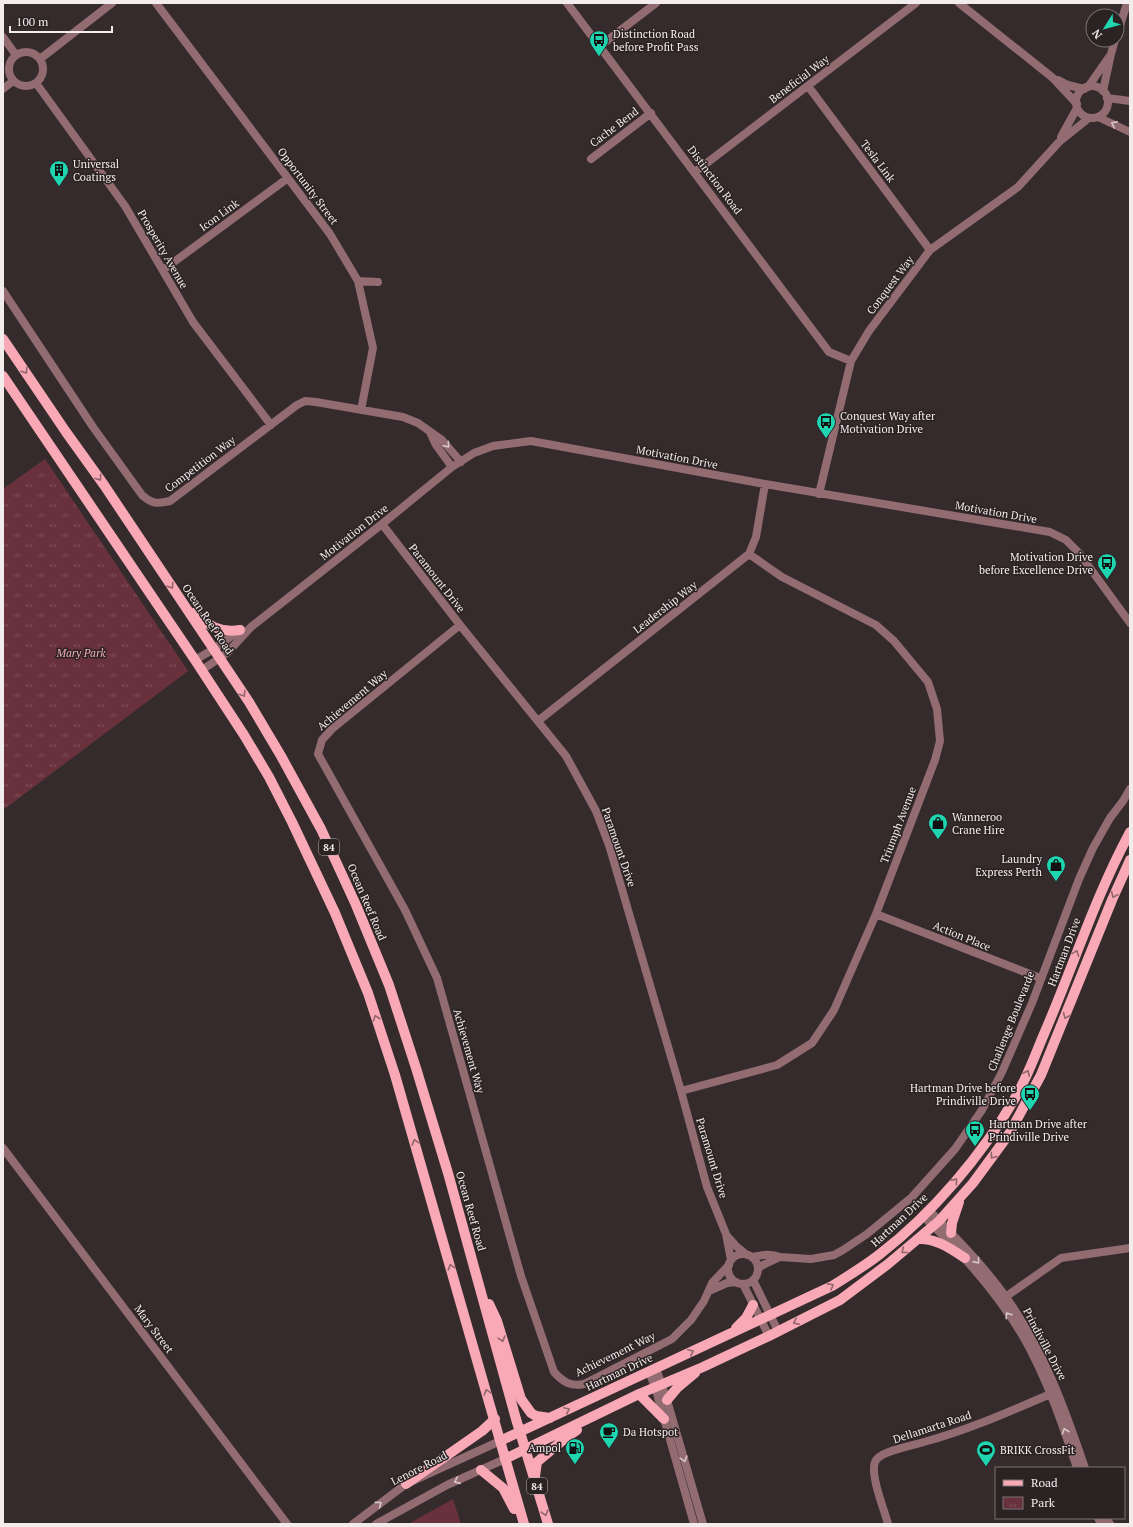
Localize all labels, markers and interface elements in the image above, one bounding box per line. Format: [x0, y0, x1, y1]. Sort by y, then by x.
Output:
scale bar [10, 8, 112, 34]
north arrow [1085, 8, 1125, 48]
text: 100 m [16, 14, 49, 29]
text: N [1089, 26, 1105, 42]
place label: Distinction Road before Profit Pass [613, 27, 699, 54]
bus stop icon: Distinction Road before Profit Pass [588, 29, 610, 57]
street label: Beneficial Way [766, 52, 832, 106]
street label: Cache Bend [587, 104, 641, 150]
one-way arrow [1111, 121, 1118, 129]
street label: Tesla Link [858, 137, 899, 185]
street label: Distinction Road [685, 143, 745, 217]
street label: Opportunity Street [274, 145, 342, 227]
place label: Universal Coatings [73, 157, 119, 184]
building icon: Universal Coatings [48, 159, 70, 187]
street label: Icon Link [196, 196, 242, 234]
street label: Prosperity Avenue [135, 207, 192, 291]
street label: Conquest Way [863, 253, 917, 317]
one-way arrow [20, 367, 28, 374]
place label: Conquest Way after Motivation Drive [840, 409, 936, 436]
bus stop icon: Conquest Way after Motivation Drive [815, 411, 837, 439]
street label: Competition Way [162, 433, 238, 495]
one-way arrow [442, 440, 449, 448]
street label: Motivation Drive [635, 442, 719, 472]
one-way arrow [94, 474, 102, 481]
street label: Motivation Drive [954, 498, 1039, 526]
street label: Motivation Drive [317, 501, 391, 563]
street label: Paramount Drive [406, 541, 468, 615]
place label: Motivation Drive before Excellence Drive [979, 550, 1093, 577]
bus stop icon: Motivation Drive before Excellence Drive [1096, 552, 1118, 580]
street label: Leadership Way [630, 577, 700, 636]
one-way arrow [166, 581, 173, 588]
street label: Ocean Reef Road [179, 581, 237, 657]
park label: Mary Park [56, 646, 106, 660]
street label: Achievement Way [314, 666, 390, 733]
one-way arrow [239, 690, 246, 697]
street label: Triumph Avenue [877, 784, 919, 865]
street label: Paramount Drive [599, 805, 639, 889]
place label: Wanneroo Crane Hire [952, 810, 1005, 837]
shop icon: Wanneroo Crane Hire [927, 812, 949, 840]
road number: 84 [319, 839, 339, 855]
place label: Laundry Express Perth [975, 852, 1043, 879]
shop icon: Laundry Express Perth [1045, 854, 1067, 882]
street label: Ocean Reef Road [344, 861, 390, 943]
one-way arrow [1110, 892, 1118, 899]
street label: Hartman Drive [1044, 915, 1084, 988]
street label: Action Place [931, 918, 993, 954]
one-way arrow [1072, 950, 1080, 957]
street label: Challenge Boulevarde [985, 969, 1038, 1073]
street label: Achievement Way [450, 1007, 488, 1095]
one-way arrow [1062, 1013, 1070, 1020]
one-way arrow [373, 1014, 381, 1021]
one-way arrow [1022, 1070, 1030, 1078]
place label: Hartman Drive before Prindiville Drive [910, 1081, 1016, 1108]
bus stop icon: Hartman Drive before Prindiville Drive [1019, 1083, 1041, 1111]
street label: Paramount Drive [693, 1116, 731, 1200]
place label: Hartman Drive after Prindiville Drive [989, 1117, 1088, 1144]
bus stop icon: Hartman Drive after Prindiville Drive [964, 1119, 986, 1147]
one-way arrow [411, 1139, 420, 1146]
one-way arrow [991, 1151, 998, 1158]
street label: Ocean Reef Road [453, 1170, 489, 1252]
one-way arrow [950, 1178, 958, 1186]
street label: Hartman Drive [868, 1190, 931, 1250]
one-way arrow [901, 1246, 908, 1253]
one-way arrow [973, 1257, 980, 1264]
one-way arrow [447, 1264, 456, 1271]
one-way arrow [827, 1283, 834, 1291]
street label: Mary Street [131, 1302, 177, 1356]
street label: Prindiville Drive [1020, 1305, 1070, 1383]
one-way arrow [1005, 1312, 1013, 1319]
one-way arrow [792, 1317, 800, 1325]
street label: Achievement Way [573, 1328, 658, 1379]
one-way arrow [497, 1335, 506, 1342]
one-way arrow [687, 1349, 694, 1357]
street label: Hartman Drive [583, 1350, 655, 1394]
one-way arrow [483, 1388, 492, 1395]
one-way arrow [563, 1407, 571, 1415]
street label: Dellamarta Road [891, 1408, 973, 1446]
cafe icon: Da Hotspot [598, 1421, 620, 1449]
place label: Da Hotspot [623, 1425, 678, 1439]
one-way arrow [1061, 1428, 1069, 1435]
fuel station icon: Ampol [564, 1437, 586, 1465]
sports icon: BRIKK CrossFit [975, 1439, 997, 1467]
place label: Ampol [528, 1441, 561, 1455]
place label: BRIKK CrossFit [1000, 1443, 1075, 1457]
street label: Lenore Road [389, 1448, 449, 1488]
one-way arrow [679, 1455, 688, 1462]
legend [995, 1467, 1125, 1519]
text: Road [1031, 1475, 1058, 1490]
one-way arrow [454, 1476, 462, 1484]
road number: 84 [527, 1478, 547, 1494]
text: Park [1031, 1495, 1056, 1510]
one-way arrow [375, 1502, 382, 1509]
one-way arrow [540, 1509, 549, 1516]

